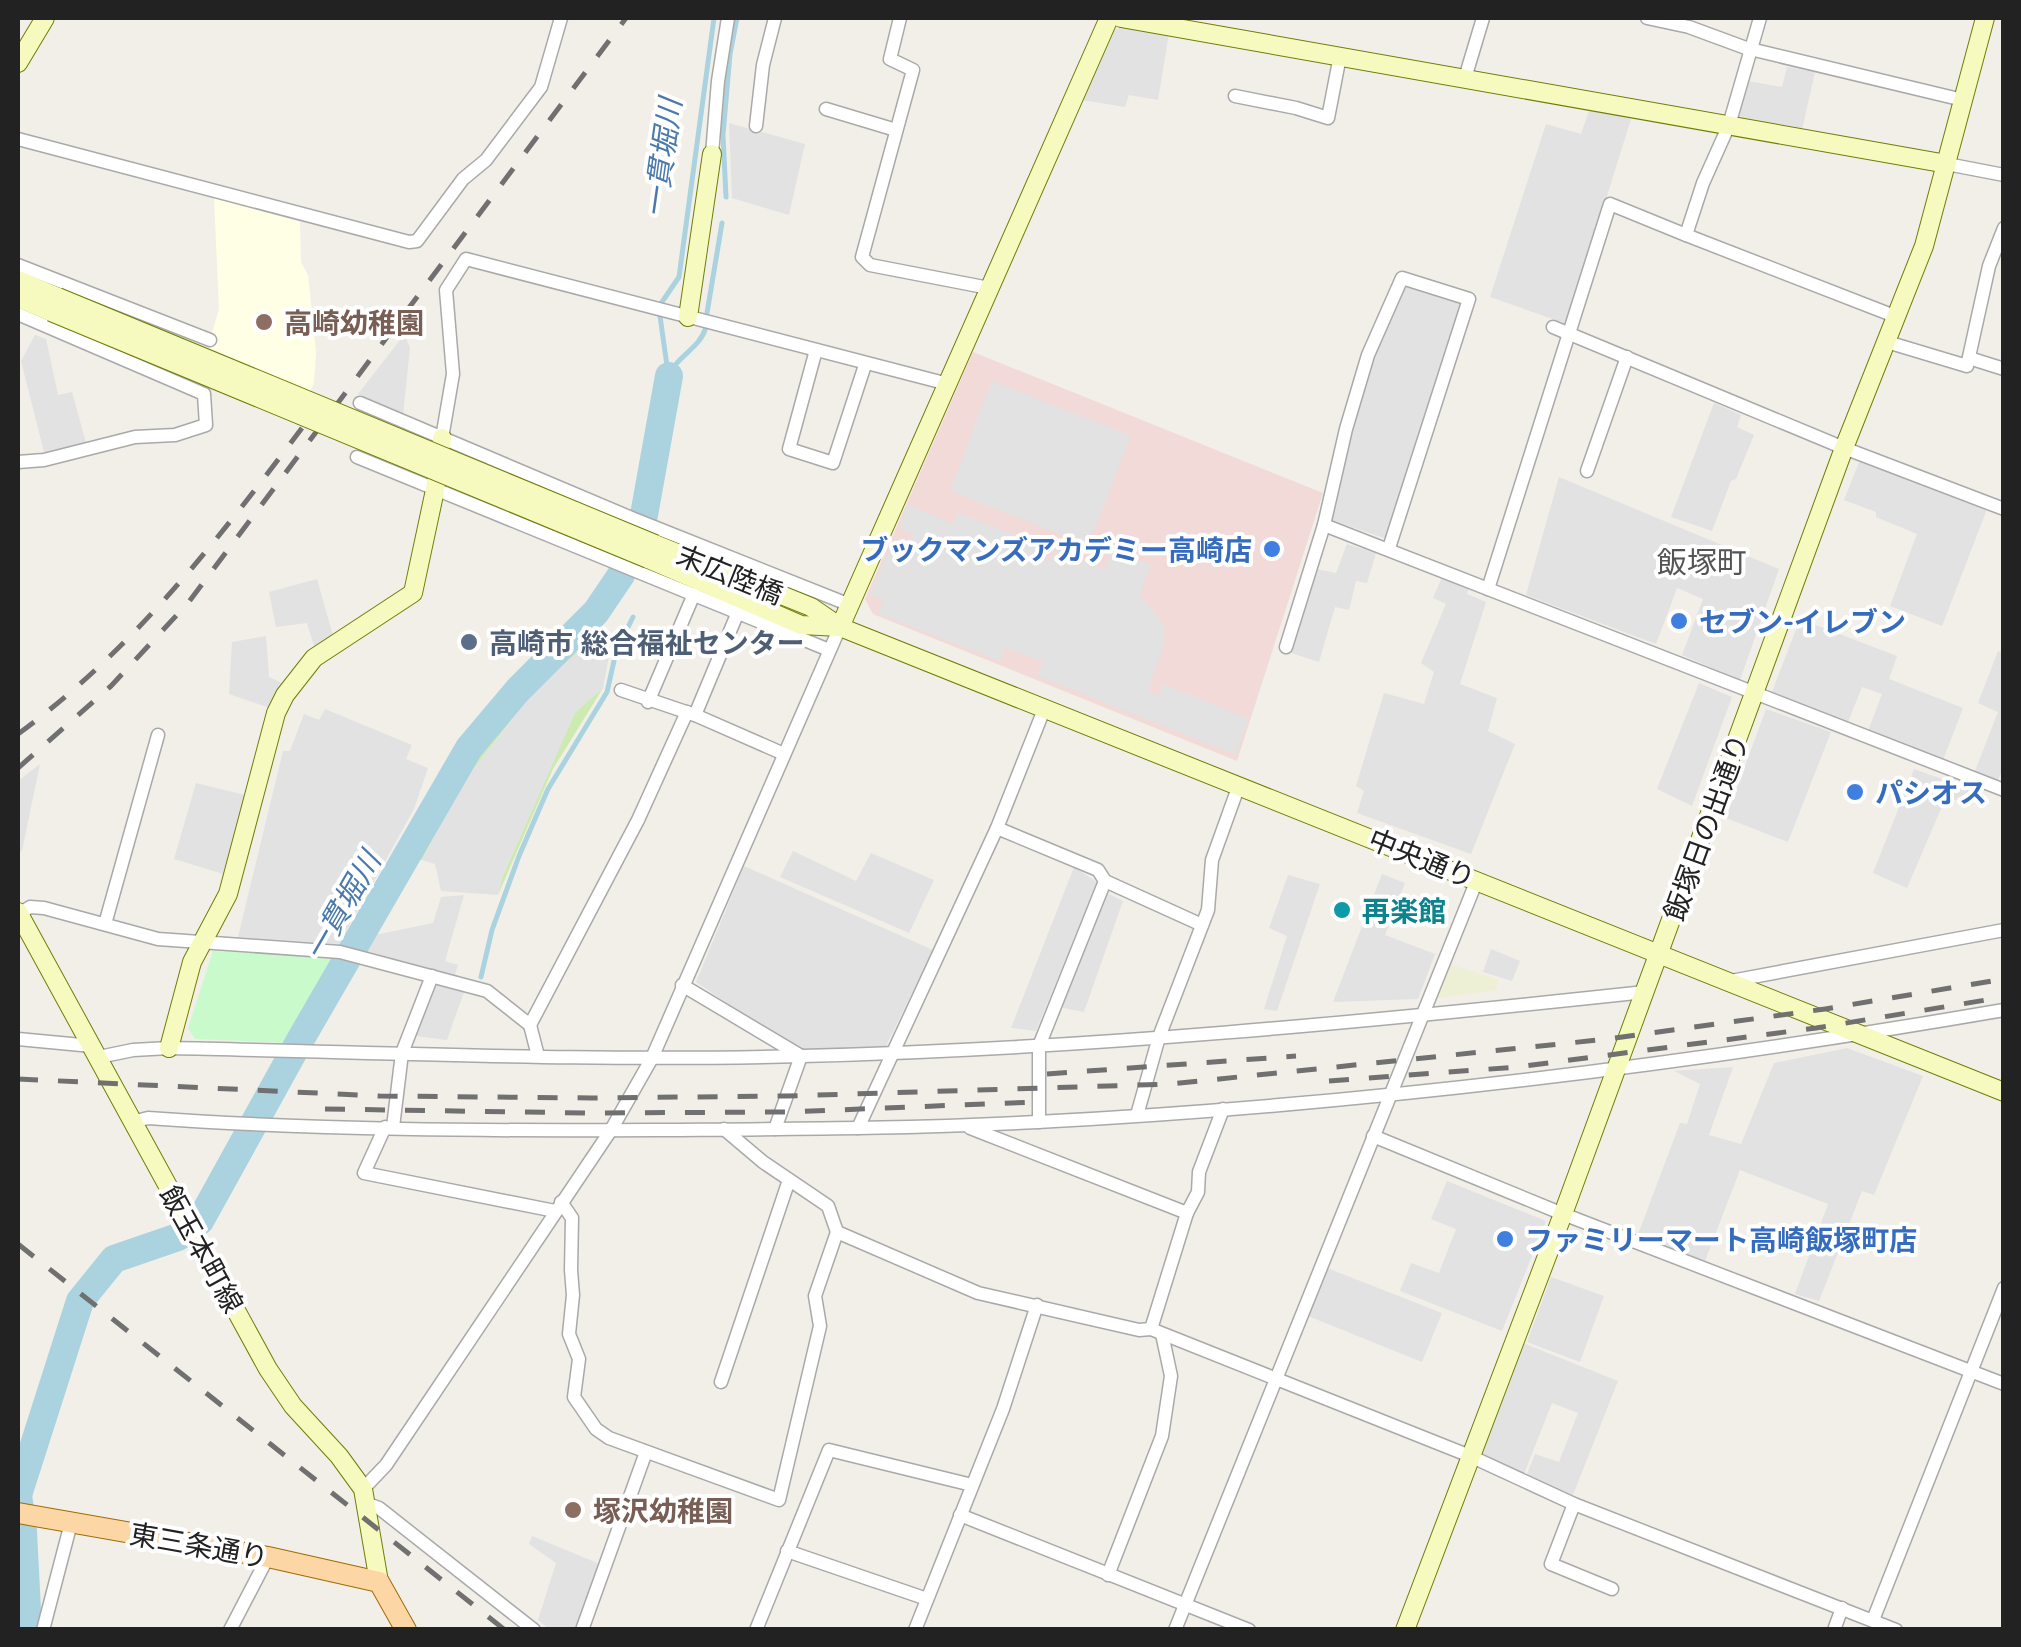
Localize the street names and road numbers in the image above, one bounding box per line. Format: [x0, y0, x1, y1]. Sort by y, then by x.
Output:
street label: 末広陸橋 [672, 537, 788, 611]
street label: 飯塚日の出通り [1656, 729, 1756, 925]
street label: 中央通り [1364, 821, 1480, 895]
street label: 飯玉本町線 [153, 1179, 251, 1319]
street label: 東三条通り [127, 1516, 271, 1574]

